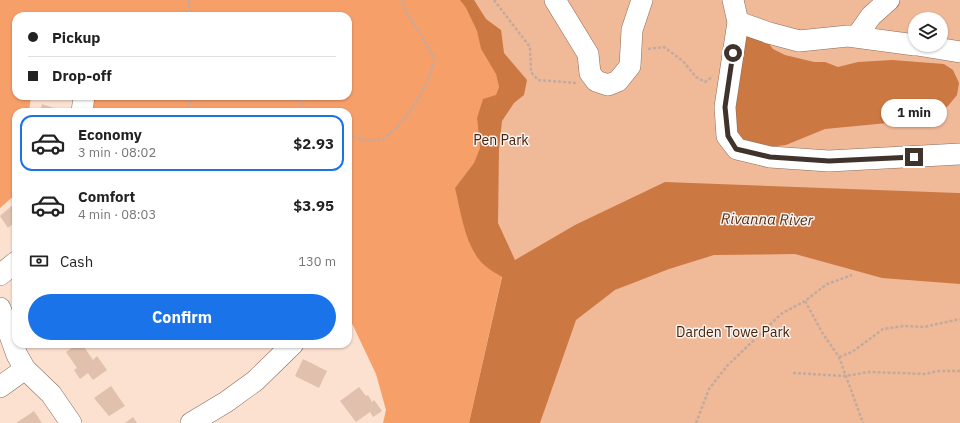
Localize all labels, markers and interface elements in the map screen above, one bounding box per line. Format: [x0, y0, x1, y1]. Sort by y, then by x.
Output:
map controls [908, 12, 948, 52]
button: layers [908, 12, 948, 52]
text: Pickup [52, 28, 100, 47]
route start [724, 44, 742, 62]
text: Drop-off [52, 66, 112, 85]
callout: 1 min [881, 99, 947, 127]
text: 1 min [897, 104, 931, 121]
icon: car [30, 125, 66, 161]
text: Economy [78, 125, 142, 144]
park label: Pen Park [473, 131, 529, 149]
text: $2.93 [293, 134, 334, 153]
text: 3 min · 08:02 [78, 144, 156, 161]
route end [905, 148, 923, 166]
icon: car [30, 187, 66, 223]
text: Comfort [78, 187, 135, 206]
text: $3.95 [293, 196, 334, 215]
text: 4 min · 08:03 [78, 206, 156, 223]
water label: Rivanna River [721, 209, 814, 229]
icon: cash [28, 250, 50, 272]
text: Cash [60, 252, 93, 271]
text: 130 m [298, 253, 336, 270]
button: Confirm [28, 294, 336, 340]
park label: Darden Towe Park [676, 323, 791, 341]

